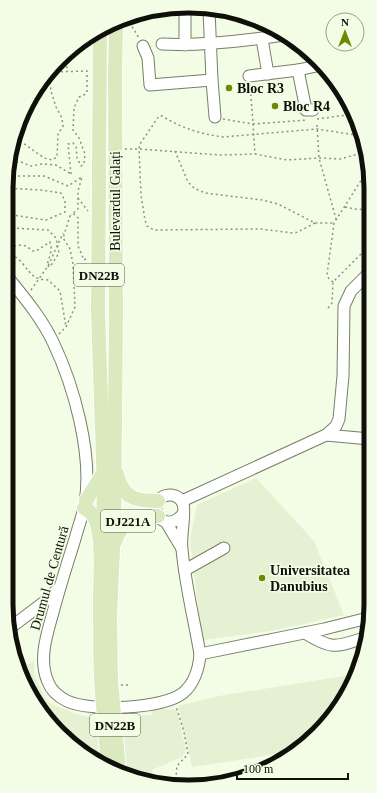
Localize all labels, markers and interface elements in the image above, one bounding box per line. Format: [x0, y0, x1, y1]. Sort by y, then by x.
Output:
north arrow [325, 12, 365, 52]
text: N [341, 16, 349, 28]
place label: Bloc R3 [237, 81, 284, 96]
marker: Bloc R3 [224, 83, 234, 93]
place label: Bloc R4 [283, 99, 330, 114]
marker: Bloc R4 [270, 101, 280, 111]
street label: Bulevardul Galați [108, 151, 124, 251]
road number: DN22B [74, 264, 124, 286]
road number: DJ221A [101, 510, 155, 532]
street label: Drumul de Centură [27, 523, 72, 632]
place label: Universitatea Danubius [270, 563, 350, 594]
marker: Universitatea Danubius [257, 573, 267, 583]
road number: DN22B [90, 714, 140, 736]
scale bar [237, 755, 348, 781]
text: 100 m [243, 762, 274, 776]

